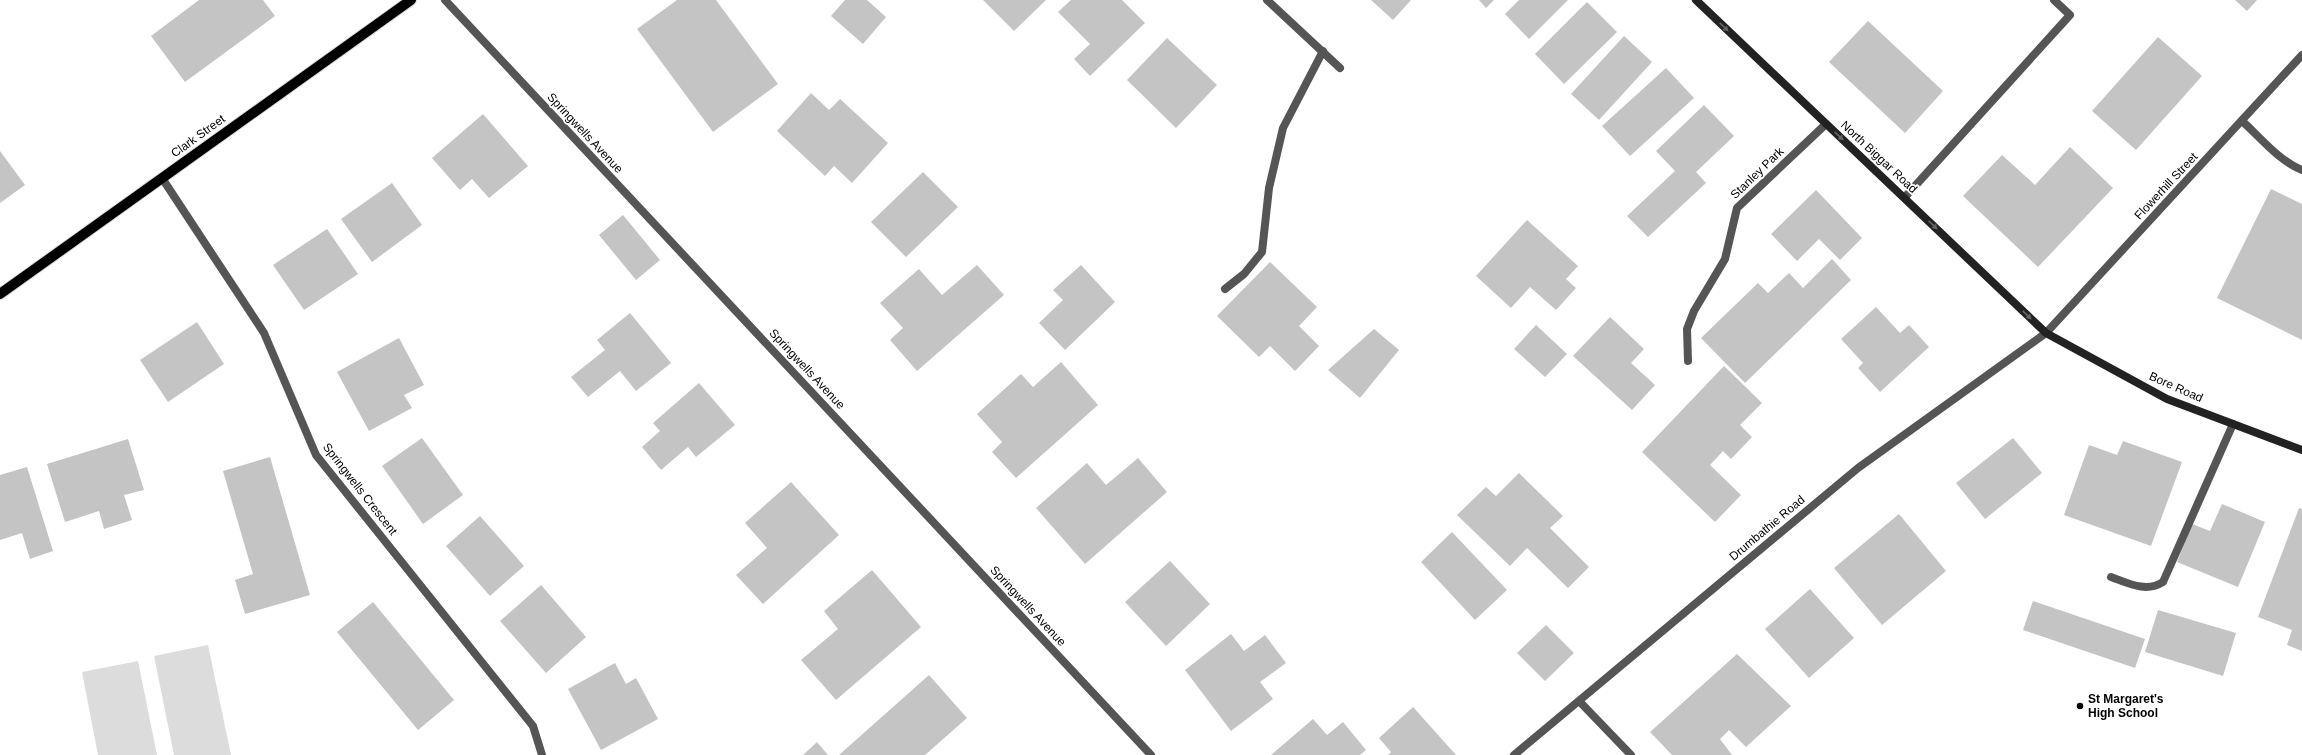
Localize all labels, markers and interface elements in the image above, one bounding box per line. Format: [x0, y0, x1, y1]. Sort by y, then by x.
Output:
one-way arrow [1719, 22, 1729, 32]
street label: Springwells Avenue [544, 90, 626, 176]
street label: Clark Street [168, 111, 228, 160]
street label: North Biggar Road [1838, 118, 1920, 196]
one-way arrow [1833, 131, 1844, 140]
street label: Stanley Park [1728, 144, 1787, 202]
street label: Flowerhill Street [2132, 149, 2201, 222]
one-way arrow [1928, 220, 1938, 230]
one-way arrow [2022, 310, 2032, 320]
street label: Springwells Avenue [766, 326, 848, 412]
street label: Bore Road [2147, 369, 2205, 405]
street label: Springwells Crescent [320, 440, 401, 538]
street label: Drumbathie Road [1726, 492, 1808, 564]
street label: Springwells Avenue [987, 563, 1069, 649]
place label: St Margaret's High School [2088, 692, 2164, 720]
marker: St Margaret's High School [2075, 701, 2085, 711]

